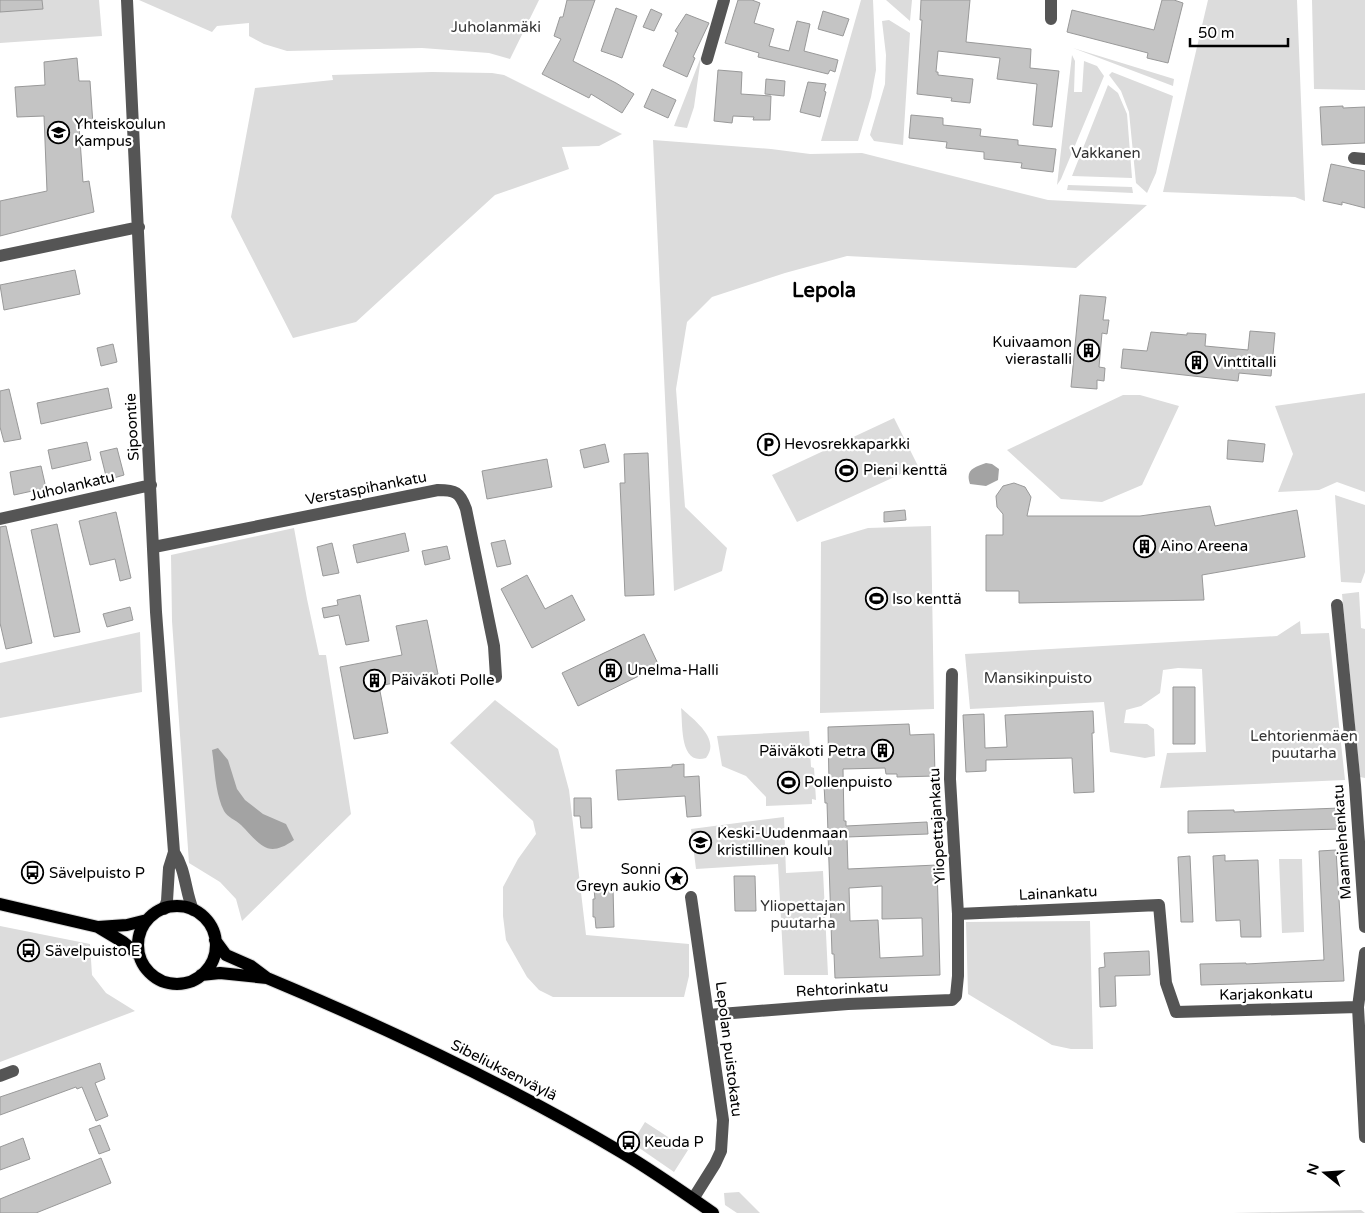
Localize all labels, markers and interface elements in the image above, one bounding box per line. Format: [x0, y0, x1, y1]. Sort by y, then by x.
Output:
scale bar [1190, 15, 1288, 47]
park label: Juholanmäki [451, 18, 541, 36]
text: 50 m [1198, 24, 1235, 42]
place label: Yhteiskoulun Kampus [74, 115, 166, 150]
school or university icon: Yhteiskoulun Kampus [46, 121, 70, 145]
park label: Vakkanen [1071, 144, 1141, 162]
district label: Lepola [792, 279, 856, 303]
place label: Kuivaamon vierastalli [992, 333, 1072, 368]
building icon: Kuivaamon vierastalli [1076, 339, 1100, 363]
building icon: Vinttitalli [1185, 350, 1209, 374]
place label: Vinttitalli [1213, 353, 1277, 371]
street label: Sipoontie [121, 393, 143, 461]
parking icon: Hevosrekkaparkki [756, 432, 780, 456]
place label: Hevosrekkaparkki [784, 435, 910, 453]
sports icon: Pieni kenttä [835, 458, 859, 482]
place label: Pieni kenttä [863, 461, 947, 479]
street label: Juholankatu [28, 467, 116, 505]
street label: Verstaspihankatu [304, 467, 428, 509]
building icon: Aino Areena [1132, 534, 1156, 558]
place label: Aino Areena [1160, 537, 1248, 555]
sports icon: Iso kenttä [864, 587, 888, 611]
place label: Iso kenttä [892, 590, 962, 608]
building icon: Unelma-Halli [599, 658, 623, 682]
place label: Unelma-Halli [627, 661, 719, 679]
building icon: Päiväkoti Polle [363, 668, 387, 692]
park label: Mansikinpuisto [984, 669, 1092, 687]
place label: Päiväkoti Polle [391, 671, 495, 689]
park label: Lehtorienmäen puutarha [1250, 727, 1358, 762]
building icon: Päiväkoti Petra [870, 739, 894, 763]
place label: Päiväkoti Petra [759, 742, 866, 760]
street label: Yliopettajankatu [925, 767, 949, 885]
sports icon: Pollenpuisto [776, 770, 800, 794]
place label: Pollenpuisto [804, 773, 892, 791]
street label: Maamiehenkatu [1329, 784, 1355, 900]
place label: Keski-Uudenmaan kristillinen koulu [717, 824, 848, 859]
school or university icon: Keski-Uudenmaan kristillinen koulu [689, 830, 713, 854]
place label: Sonni Greyn aukio [576, 860, 661, 895]
bus stop icon: Sävelpuisto P [21, 861, 45, 885]
place label: Sävelpuisto P [49, 864, 145, 882]
place icon: Sonni Greyn aukio [665, 866, 689, 890]
street label: Lainankatu [1018, 882, 1098, 904]
park label: Yliopettajan puutarha [760, 897, 846, 932]
bus stop icon: Sävelpuisto E [17, 939, 41, 963]
place label: Sävelpuisto E [45, 942, 140, 960]
street label: Rehtorinkatu [795, 978, 889, 1000]
street label: Lepolan puistokatu [712, 980, 746, 1118]
street label: Karjakonkatu [1219, 984, 1313, 1004]
street label: Sibeliuksenväylä [448, 1036, 560, 1104]
bus stop icon: Keuda P [616, 1130, 640, 1154]
place label: Keuda P [644, 1133, 704, 1151]
north arrow [1300, 1148, 1350, 1198]
text: N [1303, 1161, 1323, 1177]

